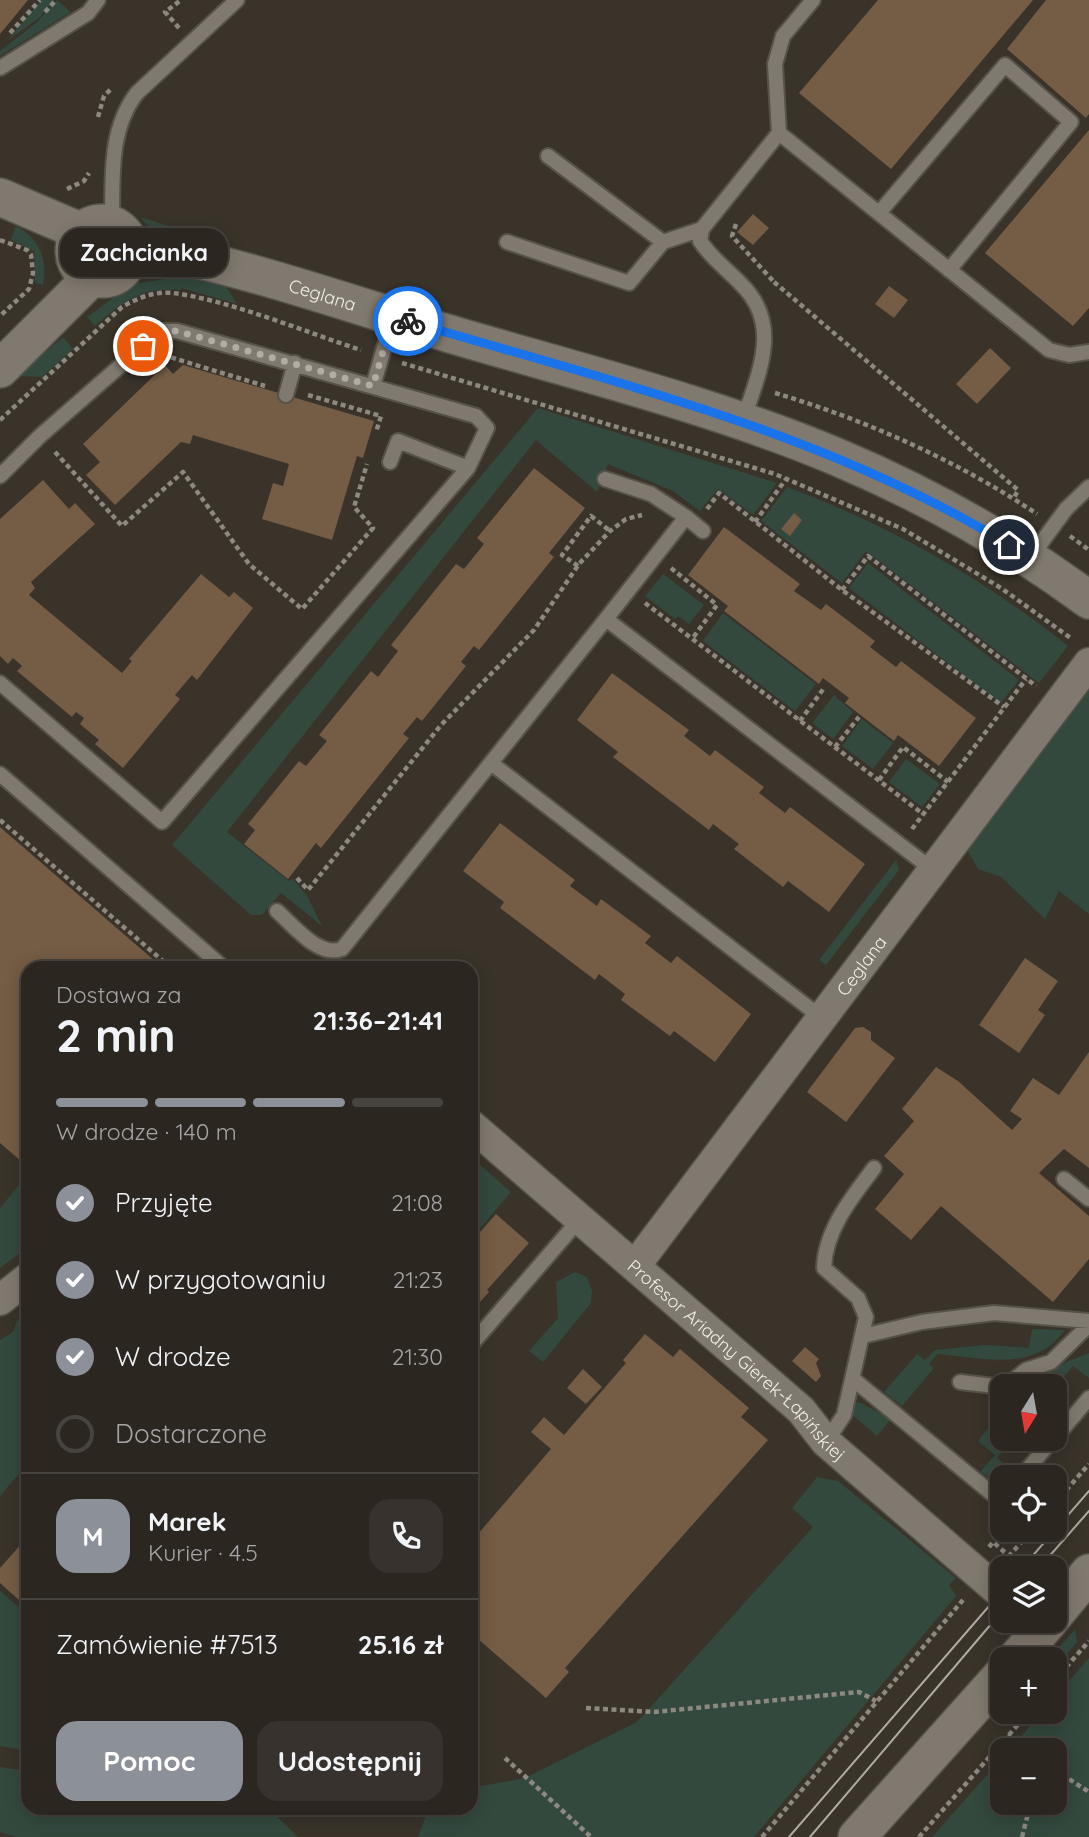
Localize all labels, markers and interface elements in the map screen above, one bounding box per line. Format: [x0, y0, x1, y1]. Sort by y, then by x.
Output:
callout: Zachcianka [59, 227, 227, 276]
text: Zachcianka [80, 238, 208, 267]
street label: Ceglana [286, 273, 359, 316]
courier [373, 286, 443, 356]
icon: bike [389, 302, 427, 340]
pin [113, 316, 173, 376]
icon: bag [124, 327, 162, 365]
pin [979, 515, 1039, 575]
icon: home [990, 526, 1028, 564]
street label: Ceglana [831, 931, 891, 1000]
text: Dostawa za [56, 980, 182, 1009]
text: 21:36–21:41 [313, 1004, 443, 1037]
text: 2 min [56, 1006, 176, 1064]
text: W drodze · 140 m [56, 1117, 237, 1146]
icon: check [56, 1184, 94, 1222]
text: Przyjęte [115, 1186, 213, 1219]
text: 21:08 [391, 1188, 443, 1217]
street label: Profesor Ariadny Gierek-Łapińskiej [623, 1254, 851, 1466]
icon: check [56, 1261, 94, 1299]
text: W przygotowaniu [115, 1263, 326, 1296]
text: 21:23 [393, 1265, 443, 1294]
icon: check [56, 1338, 94, 1376]
text: W drodze [115, 1340, 231, 1373]
text: 21:30 [392, 1342, 443, 1371]
north arrow [990, 1374, 1068, 1451]
map controls [990, 1374, 1067, 1815]
text: Dostarczone [115, 1417, 267, 1450]
button: locate [990, 1465, 1067, 1542]
button: phone [369, 1499, 443, 1573]
text: Marek [148, 1505, 226, 1538]
text: M [82, 1520, 104, 1553]
text: Kurier · 4.5 [148, 1538, 258, 1567]
button: layers [990, 1556, 1067, 1633]
text: Zamówienie #7513 [56, 1628, 278, 1661]
text: 25.16 zł [358, 1628, 443, 1661]
button: + [990, 1647, 1067, 1724]
button: Pomoc [56, 1721, 243, 1801]
button: Udostępnij [257, 1721, 443, 1801]
button: − [990, 1738, 1067, 1815]

